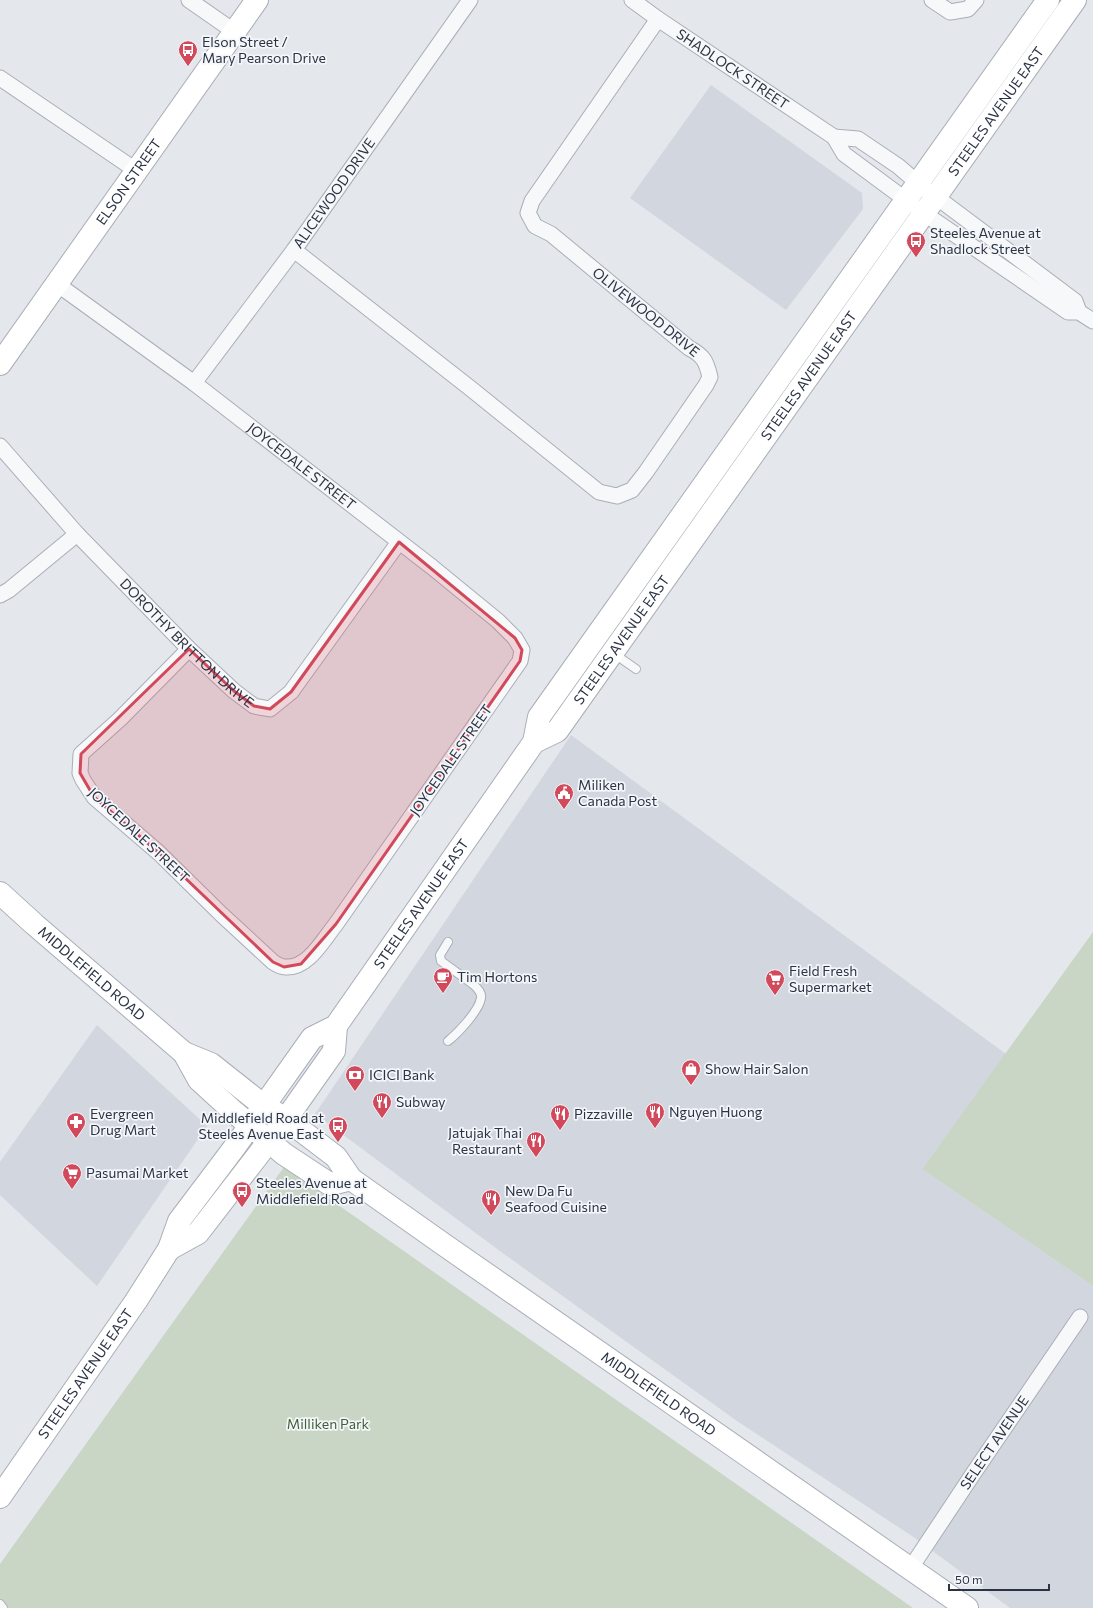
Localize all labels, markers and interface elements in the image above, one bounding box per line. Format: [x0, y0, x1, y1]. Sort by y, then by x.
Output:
street label: SHADLOCK STREET [673, 25, 792, 112]
place label: Elson Street / Mary Pearson Drive [202, 33, 326, 66]
bus stop icon: Elson Street / Mary Pearson Drive [177, 39, 199, 67]
street label: STEELES AVENUE EAST [944, 43, 1047, 179]
street label: ALICEWOOD DRIVE [289, 134, 378, 251]
street label: ELSON STREET [92, 135, 164, 228]
place label: Steeles Avenue at Shadlock Street [930, 224, 1041, 257]
bus stop icon: Steeles Avenue at Shadlock Street [905, 230, 927, 258]
street label: OLIVEWOOD DRIVE [589, 263, 703, 360]
street label: STEELES AVENUE EAST [757, 308, 860, 443]
street label: JOYCEDALE STREET [244, 419, 359, 513]
street label: STEELES AVENUE EAST [570, 572, 673, 708]
street label: DOROTHY BRITTON DRIVE [117, 575, 258, 711]
street label: JOYCEDALE STREET [406, 701, 495, 819]
place label: Miliken Canada Post [578, 776, 657, 809]
public building icon: Miliken Canada Post [553, 782, 575, 810]
street label: JOYCEDALE STREET [85, 783, 193, 886]
street label: STEELES AVENUE EAST [370, 835, 472, 972]
street label: MIDDLEFIELD ROAD [35, 922, 149, 1024]
place label: Field Fresh Supermarket [789, 962, 872, 995]
cafe icon: Tim Hortons [432, 966, 454, 994]
place label: Tim Hortons [457, 968, 537, 985]
supermarket icon: Field Fresh Supermarket [764, 968, 786, 996]
shop icon: Show Hair Salon [680, 1058, 702, 1086]
place label: Show Hair Salon [705, 1060, 808, 1077]
bank icon: ICICI Bank [344, 1064, 366, 1092]
place label: ICICI Bank [369, 1066, 435, 1083]
restaurant icon: Subway [371, 1091, 393, 1119]
place label: Subway [396, 1093, 446, 1110]
restaurant icon: Nguyen Huong [644, 1101, 666, 1129]
restaurant icon: Pizzaville [549, 1103, 571, 1131]
place label: Nguyen Huong [669, 1103, 763, 1120]
place label: Evergreen Drug Mart [90, 1105, 156, 1138]
place label: Pizzaville [574, 1105, 633, 1122]
place label: Middlefield Road at Steeles Avenue East [198, 1109, 324, 1142]
pharmacy icon: Evergreen Drug Mart [65, 1111, 87, 1139]
bus stop icon: Middlefield Road at Steeles Avenue East [327, 1115, 349, 1143]
place label: Jatujak Thai Restaurant [448, 1124, 522, 1157]
restaurant icon: Jatujak Thai Restaurant [525, 1130, 547, 1158]
supermarket icon: Pasumai Market [61, 1162, 83, 1190]
place label: Pasumai Market [86, 1164, 189, 1181]
place label: Steeles Avenue at Middlefield Road [256, 1174, 367, 1207]
bus stop icon: Steeles Avenue at Middlefield Road [231, 1180, 253, 1208]
place label: New Da Fu Seafood Cuisine [505, 1182, 607, 1215]
restaurant icon: New Da Fu Seafood Cuisine [480, 1188, 502, 1216]
street label: STEELES AVENUE EAST [34, 1305, 136, 1442]
street label: MIDDLEFIELD ROAD [598, 1348, 720, 1439]
street label: SELECT AVENUE [956, 1392, 1032, 1493]
park label: Milliken Park [287, 1415, 370, 1432]
scale bar [949, 1566, 1049, 1592]
text: 50 m [955, 1572, 983, 1586]

